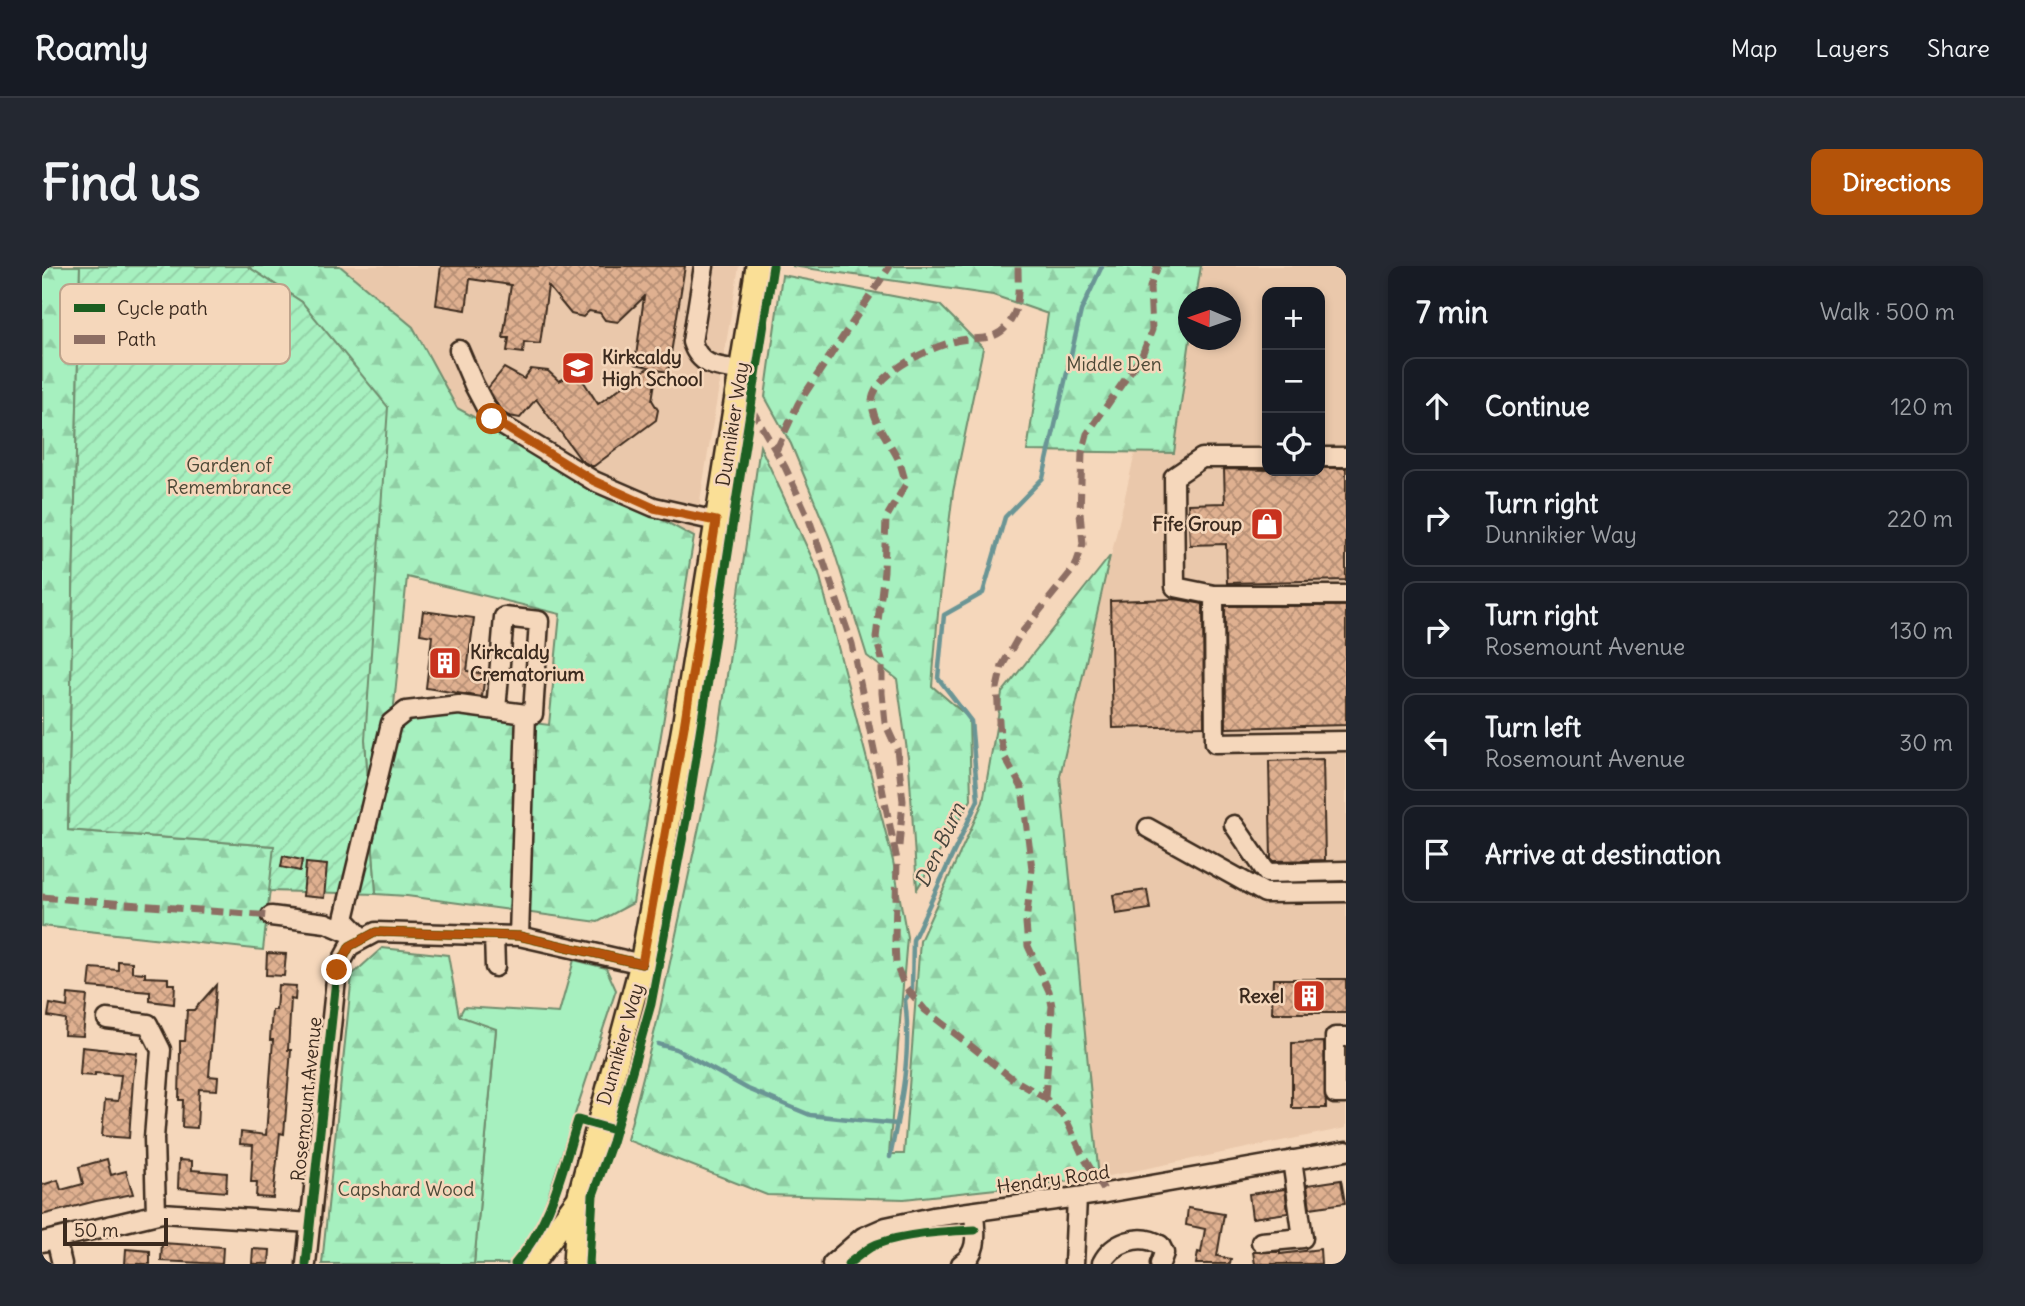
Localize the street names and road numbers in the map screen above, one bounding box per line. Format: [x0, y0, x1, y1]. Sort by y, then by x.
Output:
street label: Dunnikier Way [710, 360, 754, 488]
street label: Dunnikier Way [591, 980, 649, 1108]
street label: Rosemount Avenue [285, 1016, 327, 1182]
street label: Hendry Road [995, 1159, 1111, 1199]

